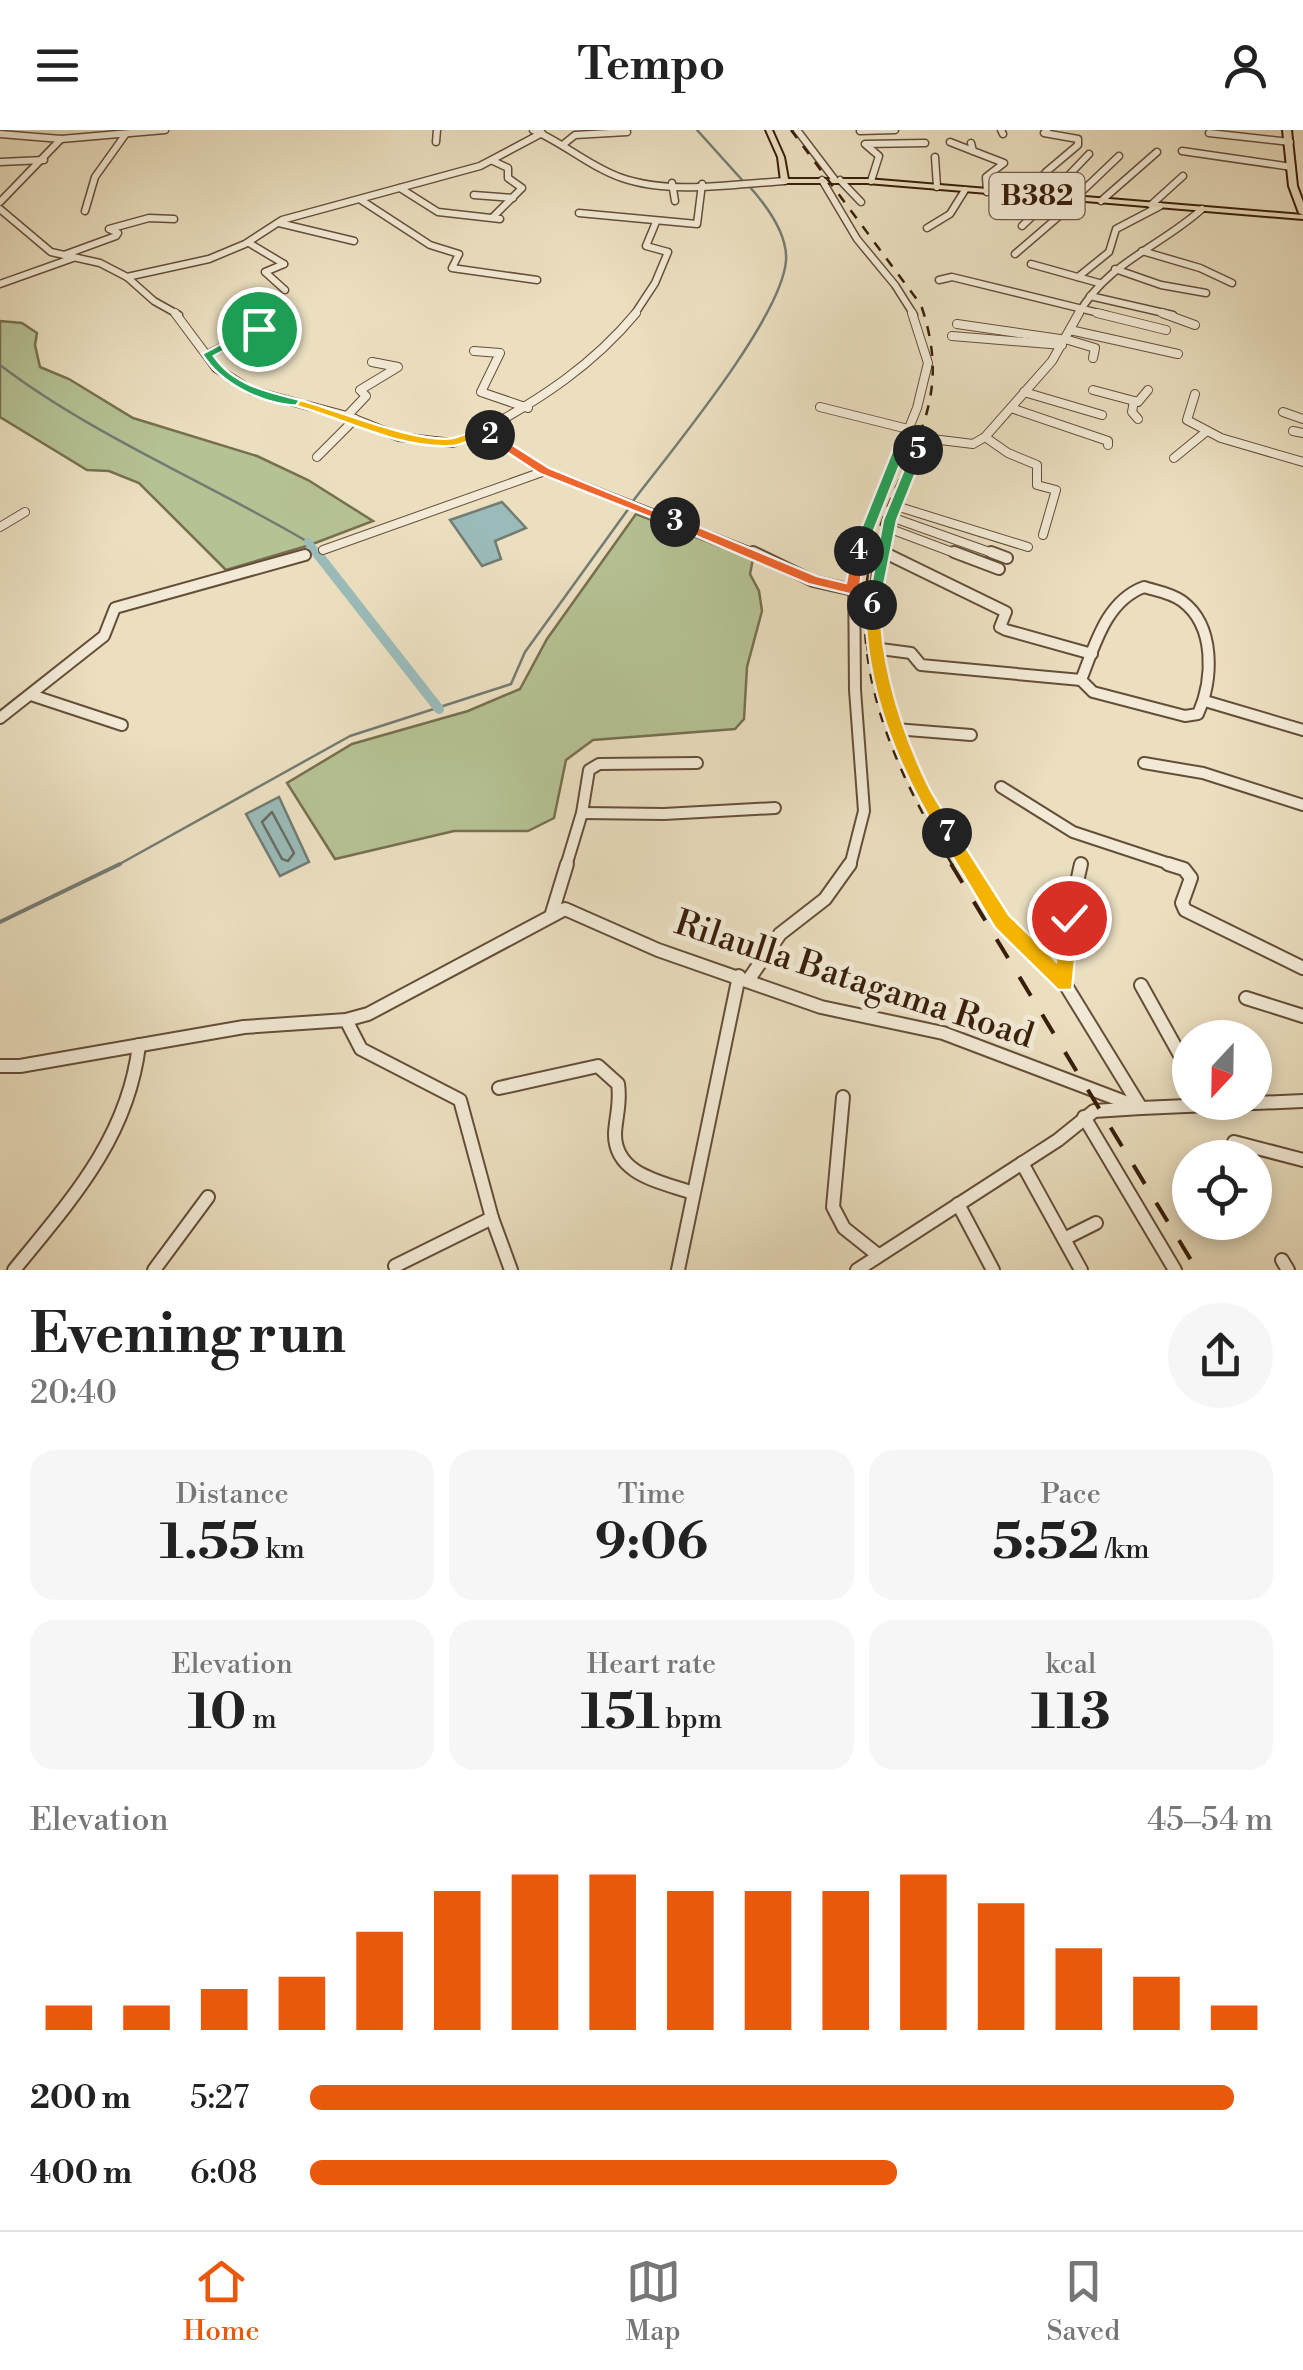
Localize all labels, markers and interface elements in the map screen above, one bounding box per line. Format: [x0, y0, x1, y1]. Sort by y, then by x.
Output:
text: Tempo [578, 37, 725, 94]
icon: menu [30, 38, 85, 93]
icon: person [1218, 38, 1273, 93]
road number: B382 [990, 173, 1084, 219]
pin [217, 287, 302, 372]
icon: arrive [232, 302, 287, 357]
pin: 2 [465, 410, 515, 460]
text: 2 [481, 417, 499, 452]
pin: 5 [893, 425, 943, 475]
text: 5 [909, 432, 927, 467]
pin: 3 [650, 497, 700, 547]
text: 3 [667, 504, 683, 539]
pin: 4 [834, 526, 884, 576]
text: 4 [850, 533, 868, 568]
pin: 6 [847, 580, 897, 630]
text: 6 [863, 587, 881, 622]
pin: 7 [922, 808, 972, 858]
text: 7 [939, 815, 955, 850]
pin [1027, 876, 1112, 961]
icon: check [1042, 891, 1097, 946]
street label: Rilaulla Batagama Road [669, 902, 1039, 1058]
north arrow [1172, 1020, 1272, 1120]
map controls [1172, 1020, 1272, 1240]
button: locate [1172, 1140, 1272, 1240]
text: Evening run [30, 1301, 346, 1370]
button: share [1168, 1303, 1273, 1408]
text: 20:40 [30, 1373, 117, 1413]
text: Distance [176, 1477, 289, 1512]
text: Time [618, 1477, 685, 1512]
text: Pace [1041, 1477, 1101, 1512]
text: 1.55 [160, 1512, 260, 1574]
text: 9:06 [595, 1512, 708, 1574]
text: 5:52 [992, 1512, 1099, 1574]
text: km [260, 1532, 305, 1567]
text: /km [1099, 1532, 1149, 1567]
text: Elevation [172, 1647, 293, 1682]
text: Heart rate [587, 1647, 716, 1682]
text: kcal [1045, 1647, 1096, 1682]
text: 10 [188, 1682, 246, 1744]
text: 151 [581, 1682, 660, 1744]
text: 113 [1031, 1682, 1111, 1744]
text: m [246, 1702, 277, 1737]
text: bpm [660, 1702, 722, 1737]
text: Elevation [30, 1800, 169, 1840]
text: 45–54 m [1147, 1800, 1273, 1840]
text: 200 m [30, 2078, 131, 2118]
text: 5:27 [190, 2078, 249, 2118]
text: 400 m [30, 2153, 132, 2193]
text: 6:08 [190, 2153, 257, 2193]
tab: Home [183, 2254, 260, 2349]
tab: Map [626, 2254, 681, 2349]
tab: Saved [1047, 2254, 1120, 2349]

